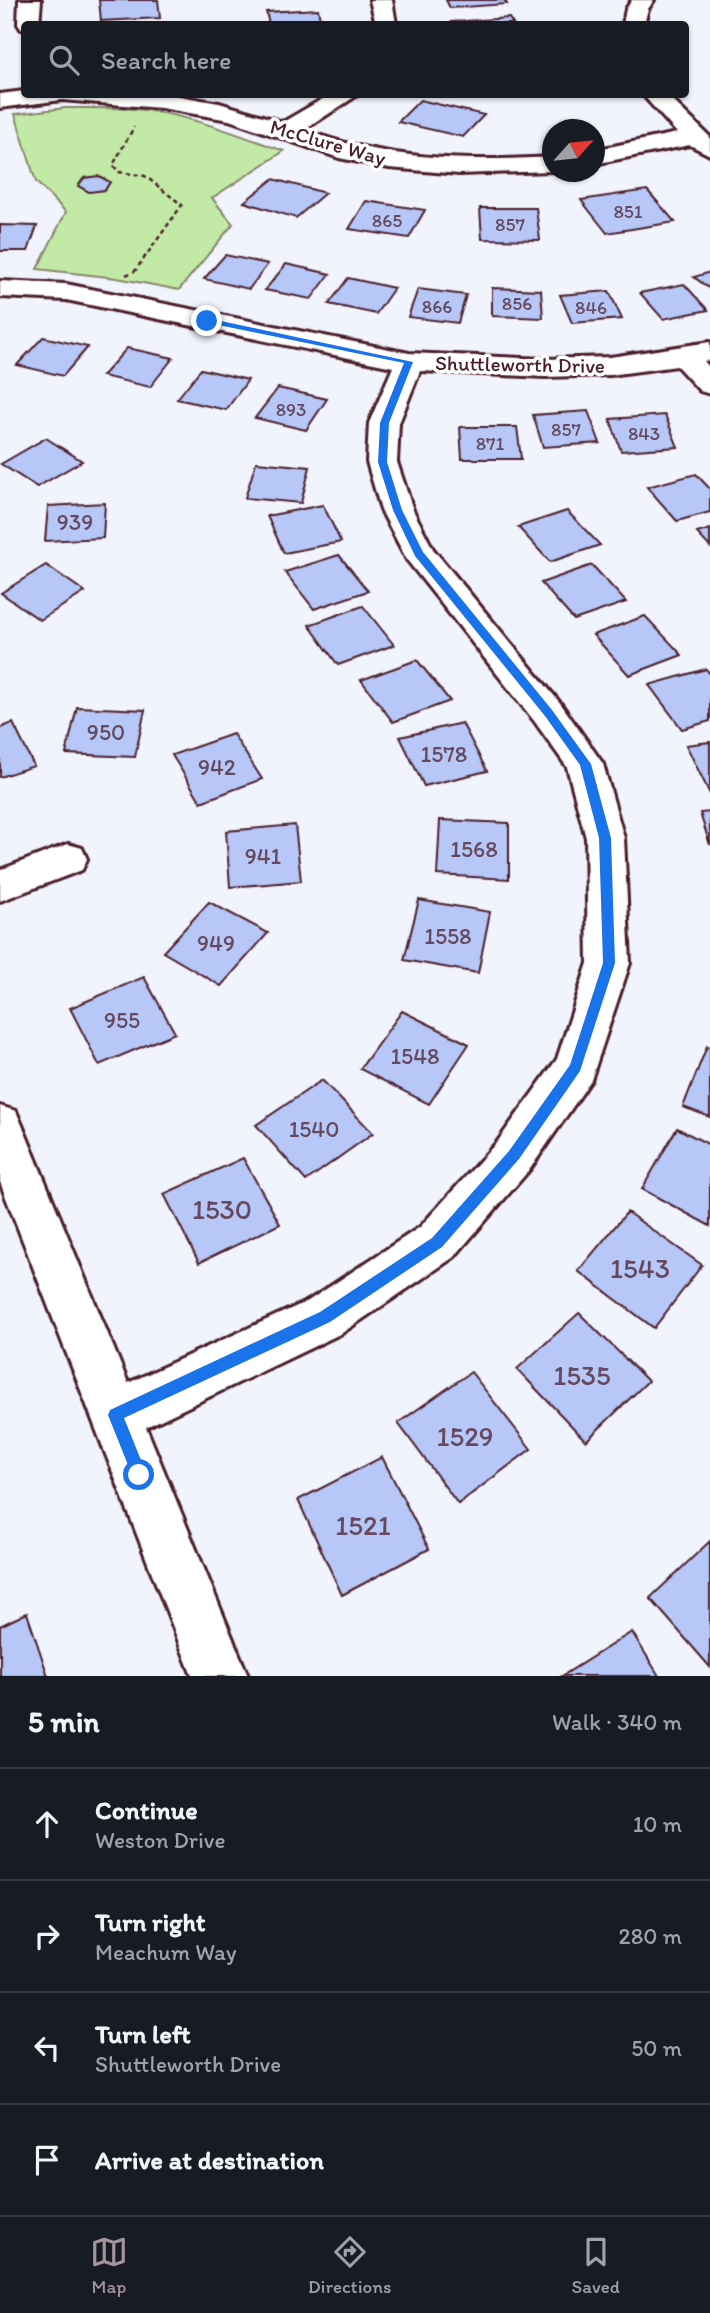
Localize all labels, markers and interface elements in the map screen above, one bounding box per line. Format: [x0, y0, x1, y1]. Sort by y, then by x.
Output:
search box [21, 21, 689, 98]
icon: search [45, 41, 83, 79]
text: Search here [101, 44, 231, 76]
street label: McClure Way [267, 114, 389, 170]
north arrow [542, 119, 605, 182]
house number: 851 [613, 200, 643, 223]
house number: 865 [372, 209, 402, 232]
house number: 857 [495, 213, 525, 236]
house number: 856 [502, 292, 532, 315]
house number: 866 [422, 295, 452, 318]
house number: 846 [575, 296, 607, 319]
route end [191, 305, 222, 336]
street label: Shuttleworth Drive [435, 350, 605, 378]
house number: 893 [276, 398, 306, 421]
house number: 857 [551, 418, 581, 441]
house number: 843 [628, 422, 660, 445]
house number: 871 [476, 432, 505, 455]
house number: 939 [57, 508, 93, 536]
house number: 950 [87, 718, 125, 746]
house number: 1578 [421, 740, 467, 768]
house number: 942 [198, 753, 236, 781]
house number: 1568 [450, 835, 498, 863]
house number: 941 [245, 842, 282, 870]
house number: 1558 [424, 922, 472, 950]
house number: 949 [197, 929, 235, 957]
house number: 955 [104, 1006, 140, 1034]
house number: 1548 [390, 1042, 440, 1070]
house number: 1540 [289, 1115, 339, 1143]
house number: 1530 [192, 1192, 252, 1226]
house number: 1543 [610, 1251, 670, 1285]
house number: 1535 [553, 1358, 611, 1392]
house number: 1529 [436, 1419, 494, 1453]
route start [123, 1459, 154, 1490]
house number: 1521 [335, 1508, 391, 1542]
text: 5 min [28, 1703, 99, 1740]
text: Walk · 340 m [552, 1708, 682, 1736]
text: Continue [95, 1794, 198, 1826]
icon: ahead [28, 1805, 66, 1843]
text: 10 m [633, 1810, 682, 1838]
text: Weston Drive [95, 1826, 225, 1854]
text: Turn right [95, 1906, 206, 1938]
icon: right [28, 1917, 66, 1955]
text: 280 m [619, 1922, 682, 1950]
text: Meachum Way [95, 1938, 237, 1966]
text: Turn left [95, 2018, 191, 2050]
icon: left [28, 2029, 66, 2067]
text: 50 m [631, 2034, 682, 2062]
text: Shuttleworth Drive [95, 2050, 281, 2078]
icon: arrive [28, 2141, 66, 2179]
text: Arrive at destination [95, 2144, 324, 2176]
tab: Map [90, 2233, 128, 2298]
tab: Directions [308, 2233, 392, 2298]
tab: Saved [572, 2233, 620, 2298]

